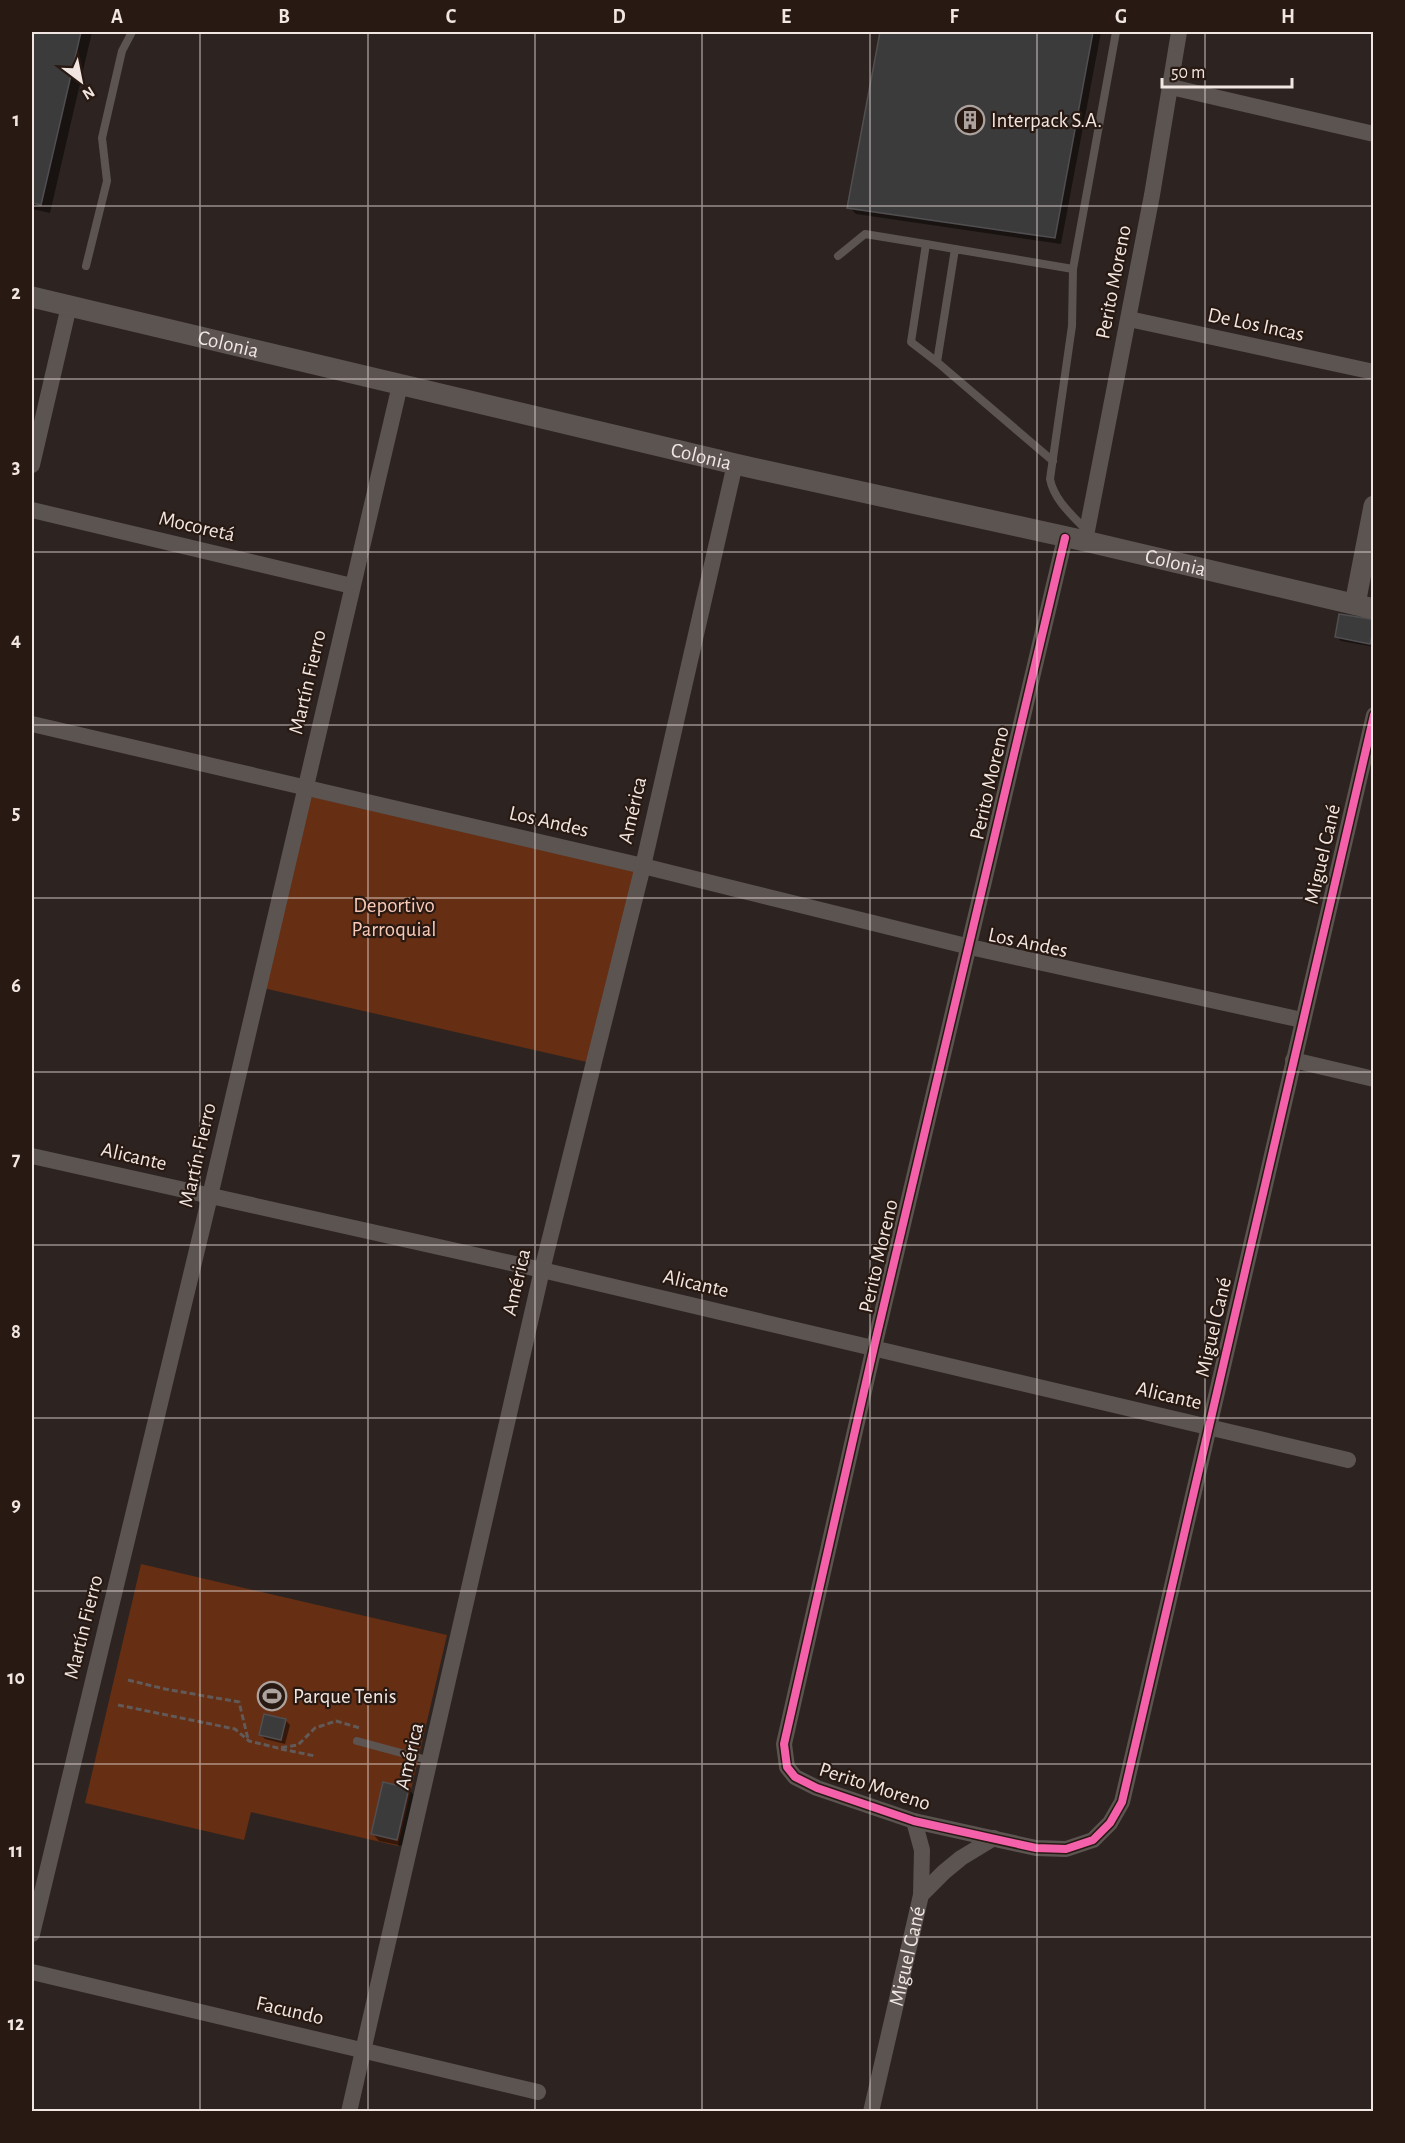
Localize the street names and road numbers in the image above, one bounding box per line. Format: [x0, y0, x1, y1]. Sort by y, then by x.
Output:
street label: Perito Moreno [1092, 223, 1135, 341]
street label: De Los Incas [1206, 304, 1306, 345]
street label: Colonia [196, 327, 261, 362]
street label: Colonia [669, 439, 734, 474]
street label: Mocoretá [157, 508, 237, 545]
street label: Colonia [1143, 546, 1208, 580]
street label: Martín Fierro [285, 628, 330, 736]
street label: Perito Moreno [966, 724, 1013, 842]
street label: América [615, 774, 650, 846]
street label: Los Andes [507, 802, 591, 841]
street label: Miguel Cané [1301, 802, 1344, 906]
street label: Los Andes [986, 924, 1070, 961]
street label: Martín Fierro [175, 1101, 220, 1209]
street label: Alicante [99, 1139, 169, 1174]
street label: Perito Moreno [855, 1197, 902, 1315]
street label: América [499, 1246, 534, 1318]
street label: Alicante [661, 1266, 731, 1301]
street label: Miguel Cané [1192, 1275, 1235, 1379]
street label: Alicante [1134, 1378, 1204, 1413]
street label: Martín Fierro [60, 1573, 107, 1681]
street label: América [392, 1720, 427, 1792]
street label: Perito Moreno [817, 1759, 933, 1814]
street label: Miguel Cané [886, 1904, 929, 2008]
street label: Facundo [254, 1993, 326, 2028]

